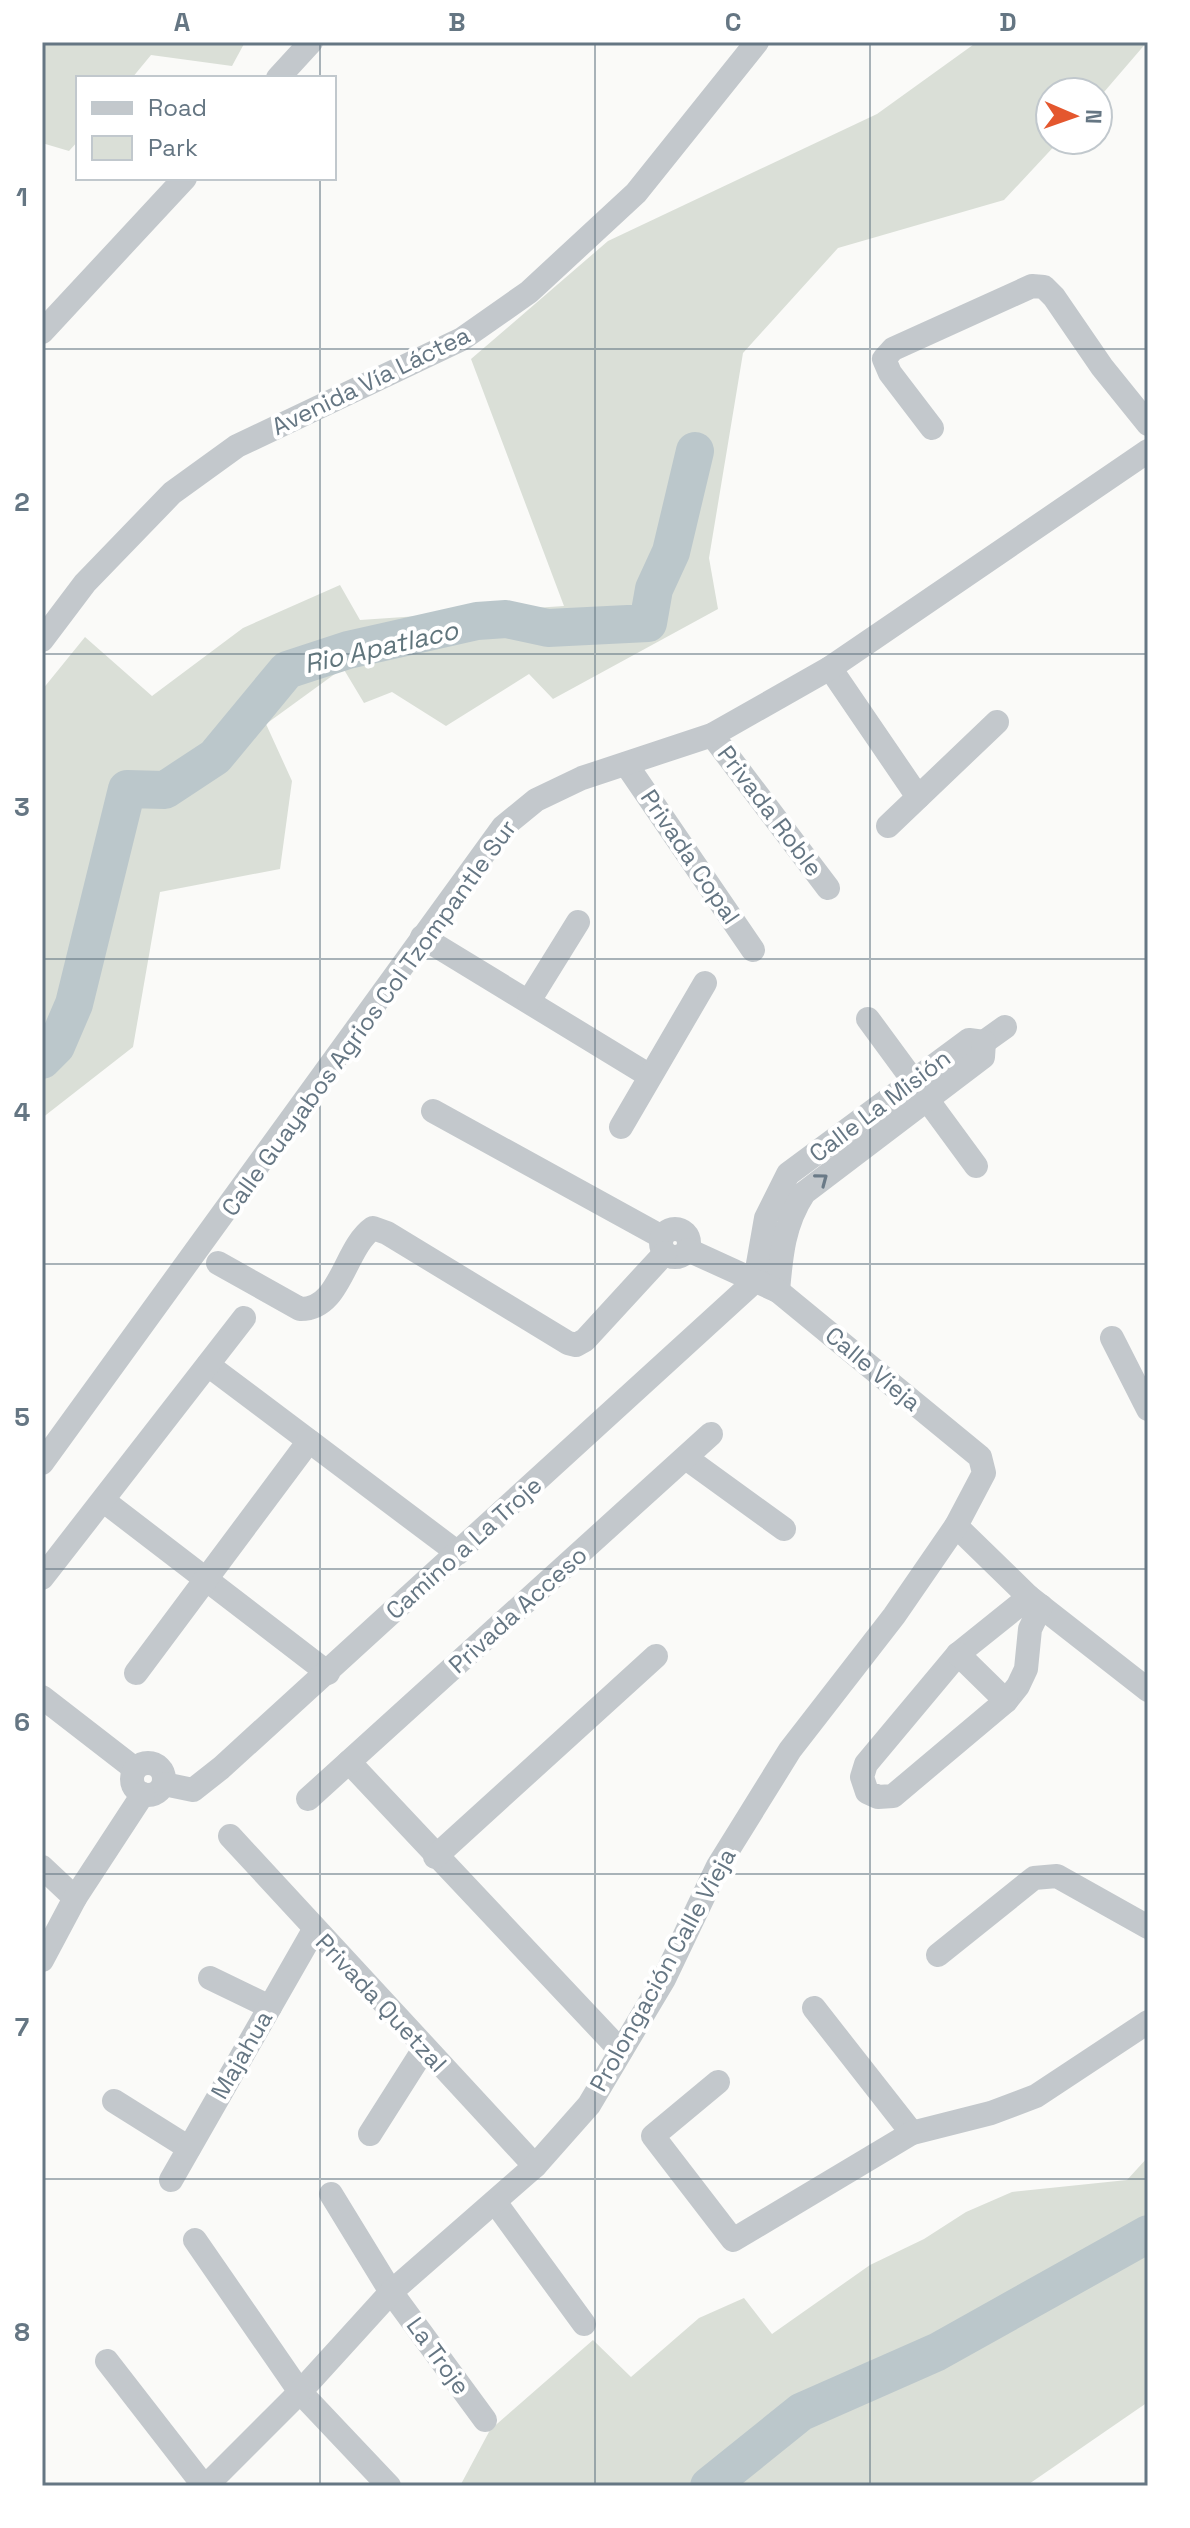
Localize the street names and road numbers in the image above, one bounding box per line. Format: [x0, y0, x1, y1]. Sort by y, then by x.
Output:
street label: Avenida Vía Láctea [267, 319, 475, 442]
street label: Privada Roble [711, 739, 830, 882]
street label: Privada Copal [634, 783, 747, 930]
street label: Calle Guayabos Agrios Col Tzompantle Sur [214, 813, 523, 1222]
street label: Calle La Misión [803, 1042, 957, 1169]
street label: Calle Vieja [819, 1320, 928, 1418]
street label: Camino a La Troje [379, 1469, 548, 1626]
street label: Privada Acceso [442, 1539, 593, 1680]
street label: Prolongación Calle Vieja [583, 1842, 743, 2097]
street label: Privada Quetzal [309, 1927, 454, 2078]
street label: Majahua [204, 2005, 279, 2105]
street label: La Troje [400, 2311, 477, 2401]

